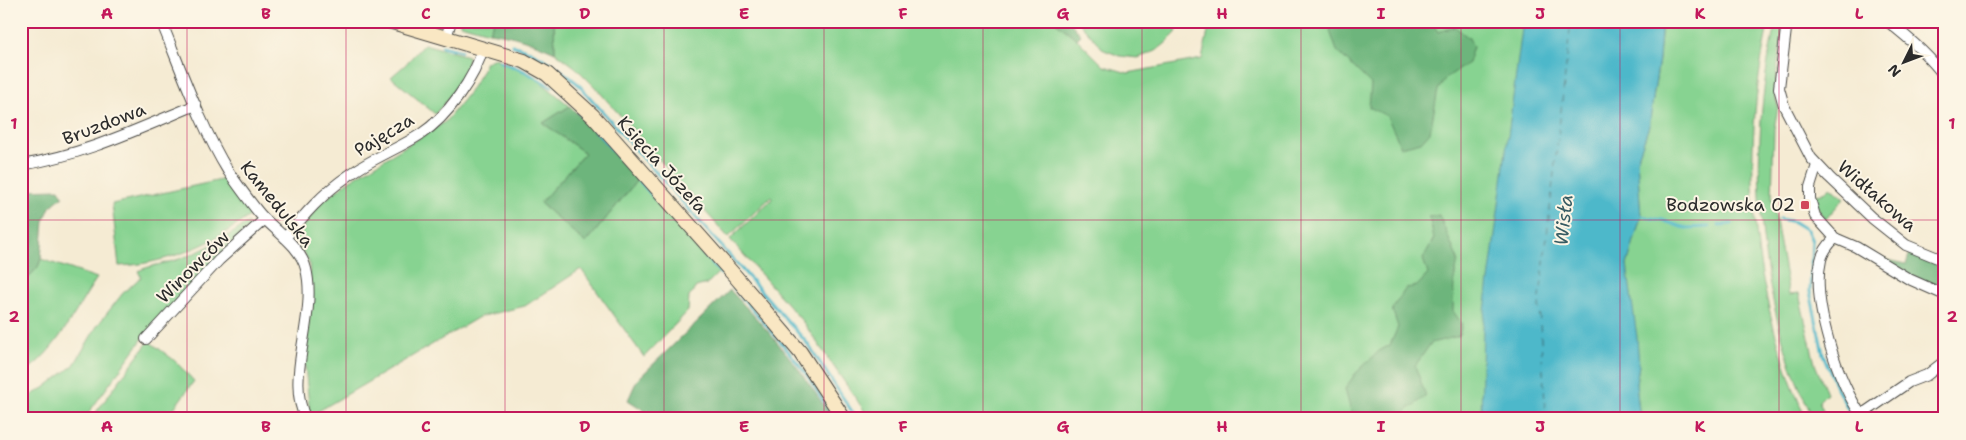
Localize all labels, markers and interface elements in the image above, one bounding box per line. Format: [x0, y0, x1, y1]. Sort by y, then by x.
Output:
text: A [101, 3, 113, 24]
text: B [261, 3, 271, 24]
text: C [421, 3, 431, 24]
text: D [579, 3, 591, 24]
text: E [739, 3, 749, 24]
text: F [898, 3, 908, 24]
text: G [1057, 3, 1070, 24]
text: H [1216, 3, 1228, 24]
text: I [1377, 3, 1386, 24]
text: J [1535, 3, 1545, 24]
text: K [1695, 3, 1706, 24]
text: L [1855, 3, 1864, 24]
north arrow [1878, 38, 1928, 88]
text: N [1884, 61, 1905, 81]
street label: Bruzdowa [59, 97, 149, 151]
street label: Pajęcza [350, 108, 418, 162]
street label: Księcia Józefa [612, 111, 712, 219]
text: 1 [10, 113, 18, 134]
text: 1 [1948, 113, 1956, 134]
street label: Widłakowa [1832, 155, 1922, 237]
street label: Kamedulska [235, 156, 319, 252]
water label: Wisła [1548, 193, 1579, 247]
place label: Bodzowska 02 [1666, 193, 1795, 217]
marker: Bodzowska 02 [1799, 199, 1811, 211]
street label: Winowców [151, 225, 235, 309]
text: 2 [8, 306, 20, 327]
text: 2 [1946, 306, 1958, 327]
text: A [101, 416, 113, 437]
text: B [261, 416, 271, 437]
text: C [421, 416, 431, 437]
text: D [579, 416, 591, 437]
text: E [739, 416, 749, 437]
text: F [898, 416, 908, 437]
text: G [1057, 416, 1070, 437]
text: H [1216, 416, 1228, 437]
text: I [1377, 416, 1386, 437]
text: J [1535, 416, 1545, 437]
text: K [1695, 416, 1706, 437]
text: L [1855, 416, 1864, 437]

